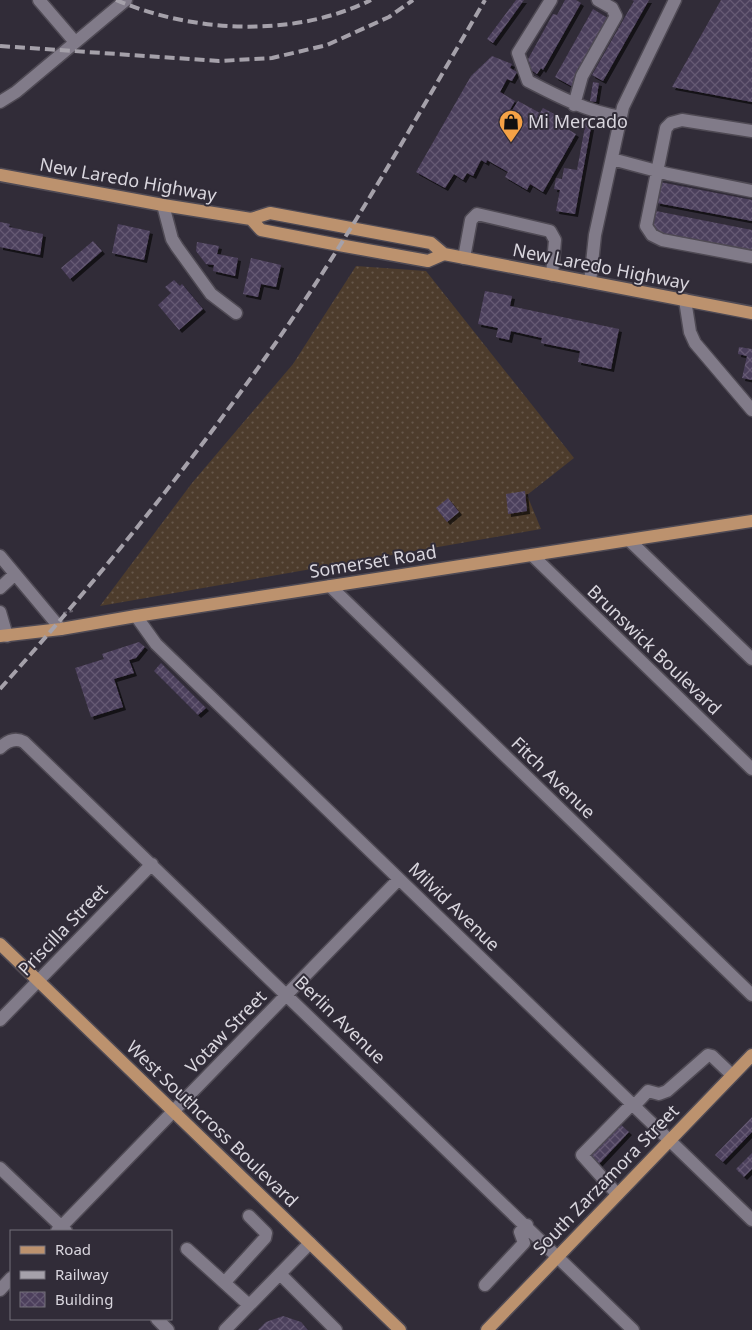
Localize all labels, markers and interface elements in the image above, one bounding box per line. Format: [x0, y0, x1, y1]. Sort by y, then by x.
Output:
shop icon: Mi Mercado [498, 109, 524, 143]
place label: Mi Mercado [528, 109, 628, 133]
street label: New Laredo Highway [38, 152, 219, 207]
street label: New Laredo Highway [511, 237, 692, 295]
street label: Somerset Road [308, 539, 438, 583]
street label: Brunswick Boulevard [583, 579, 727, 719]
street label: Fitch Avenue [506, 731, 601, 823]
street label: Milvid Avenue [404, 857, 506, 956]
street label: Priscilla Street [12, 878, 113, 981]
street label: Berlin Avenue [290, 970, 391, 1069]
street label: Votaw Street [179, 984, 271, 1078]
street label: West Southcross Boulevard [122, 1035, 304, 1212]
street label: South Zarzamora Street [527, 1099, 684, 1260]
legend [10, 1230, 172, 1320]
text: Road [55, 1239, 91, 1259]
text: Railway [55, 1264, 109, 1284]
text: Building [55, 1289, 113, 1309]

